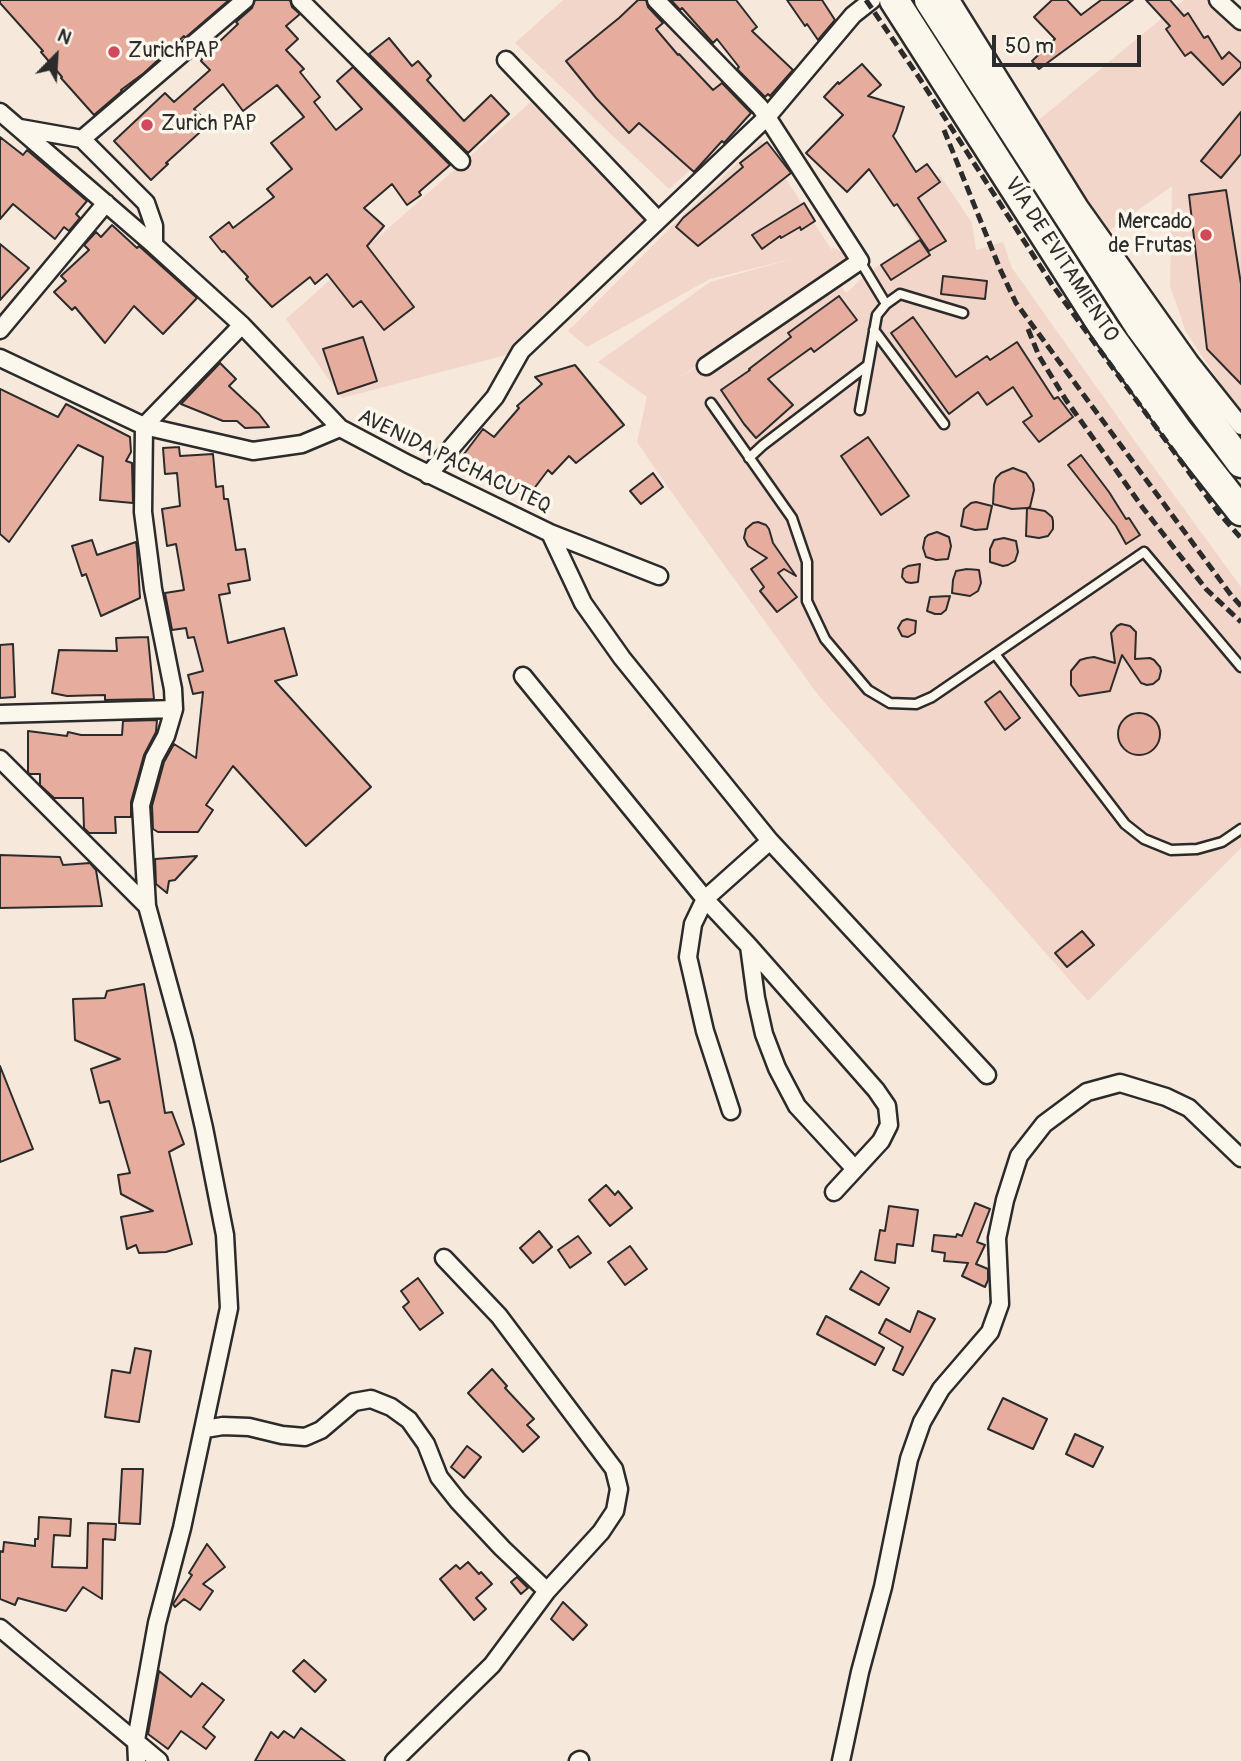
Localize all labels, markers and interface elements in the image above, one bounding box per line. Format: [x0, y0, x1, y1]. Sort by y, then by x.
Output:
north arrow [21, 21, 91, 91]
scale bar [996, 21, 1145, 65]
text: N [54, 23, 75, 50]
text: 50 m [1005, 33, 1054, 60]
place label: ZurichPAP [128, 39, 219, 65]
marker: ZurichPAP [106, 44, 122, 60]
place label: Zurich PAP [161, 112, 257, 138]
marker: Zurich PAP [139, 117, 155, 133]
street label: VÍA DE EVITAMIENTO [998, 173, 1124, 347]
place label: Mercado de Frutas [1108, 210, 1192, 260]
marker: Mercado de Frutas [1198, 227, 1214, 243]
street label: AVENIDA PACHACUTEQ [353, 404, 555, 520]

